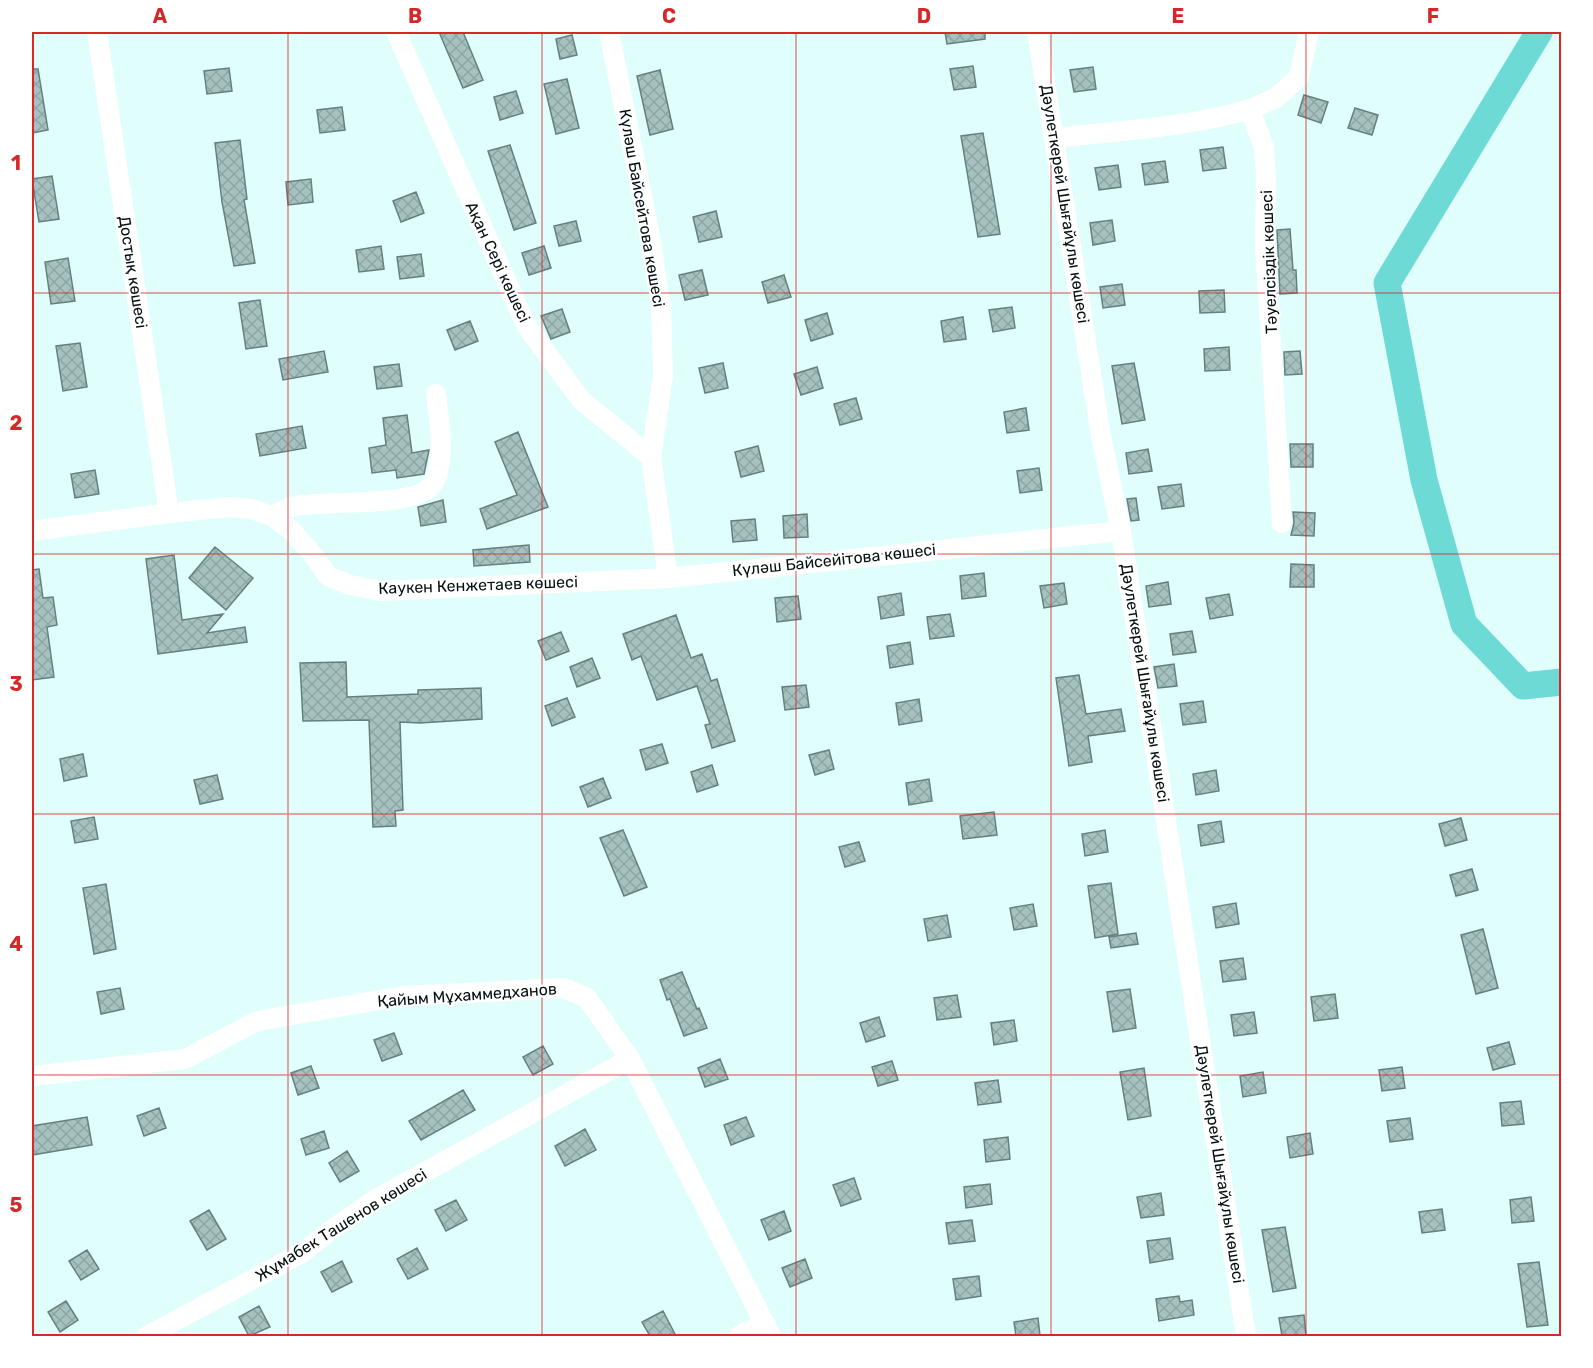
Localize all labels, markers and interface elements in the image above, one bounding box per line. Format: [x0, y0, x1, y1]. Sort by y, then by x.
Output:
text: A [153, 4, 168, 28]
text: B [408, 4, 422, 28]
text: C [662, 4, 676, 28]
text: D [917, 4, 931, 28]
text: E [1172, 4, 1184, 28]
text: F [1427, 4, 1439, 28]
street label: Дәулеткерей Шығайұлы көшесі [1037, 83, 1093, 325]
street label: Күләш Байсейтова көшесі [615, 107, 669, 309]
text: 1 [11, 151, 21, 175]
street label: Тәуелсіздік көшесі [1257, 190, 1281, 334]
street label: Ақан Сері көшесі [462, 199, 534, 325]
street label: Достық көшесі [115, 214, 151, 330]
text: 2 [10, 411, 23, 435]
street label: Күләш Байсейітова көшесі [731, 540, 937, 580]
street label: Дәулеткерей Шығайұлы көшесі [1117, 562, 1173, 804]
street label: Каукен Кенжетаев көшесі [378, 572, 578, 598]
text: 3 [9, 672, 23, 696]
text: 4 [9, 932, 23, 956]
street label: Қайым Мұхаммедханов [377, 979, 557, 1011]
street label: Дәулеткерей Шығайұлы көшесі [1192, 1043, 1248, 1285]
street label: Жұмабек Ташенов көшесі [252, 1164, 430, 1286]
text: 5 [10, 1193, 23, 1217]

